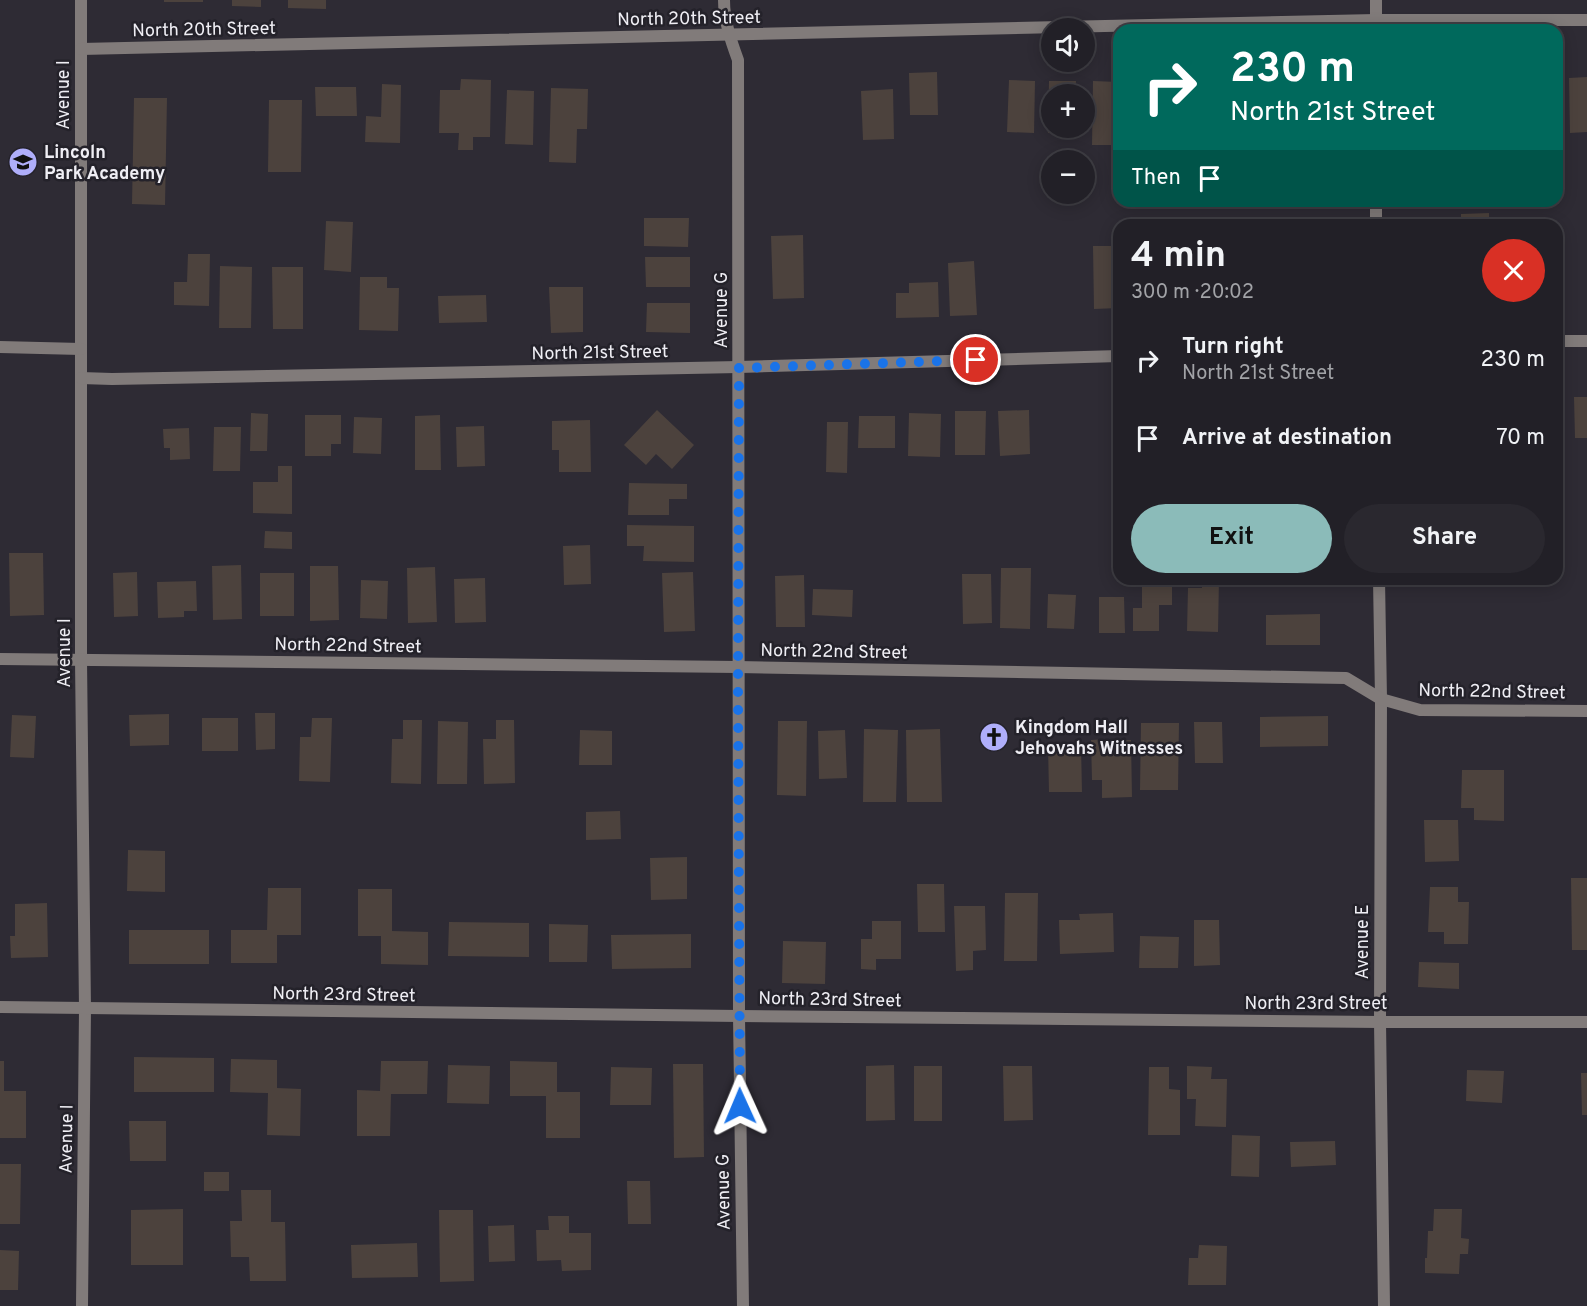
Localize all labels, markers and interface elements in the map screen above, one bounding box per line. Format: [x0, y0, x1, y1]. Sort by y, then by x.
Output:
street label: North 20th Street [617, 7, 761, 32]
street label: North 20th Street [132, 18, 276, 43]
map controls [1041, 18, 1095, 204]
button: sound [1041, 18, 1095, 72]
text: 230 m [1230, 44, 1355, 97]
icon: right [1131, 48, 1209, 126]
street label: Avenue I [53, 60, 76, 130]
button: + [1041, 84, 1095, 138]
text: North 21st Street [1230, 96, 1436, 130]
place label: Lincoln Park Academy [44, 142, 165, 186]
school or university icon: Lincoln Park Academy [7, 146, 39, 178]
button: − [1041, 150, 1095, 204]
icon: arrive [1193, 162, 1226, 195]
text: Then [1131, 165, 1181, 192]
text: 4 min [1131, 234, 1226, 280]
button: close [1482, 239, 1545, 302]
street label: Avenue G [711, 272, 734, 348]
text: 300 m · 20:02 [1131, 280, 1254, 306]
pin [950, 334, 1001, 385]
text: Turn right [1182, 334, 1284, 361]
street label: North 21st Street [531, 341, 669, 366]
icon: arrive [959, 343, 992, 376]
icon: right [1131, 344, 1164, 377]
text: 230 m [1481, 347, 1545, 374]
text: North 21st Street [1182, 361, 1334, 387]
icon: arrive [1131, 422, 1164, 455]
text: Arrive at destination [1182, 425, 1392, 452]
text: 70 m [1496, 425, 1545, 452]
button: Exit [1131, 504, 1332, 573]
button: Share [1344, 504, 1545, 573]
street label: Avenue I [54, 618, 77, 688]
street label: North 22nd Street [274, 634, 422, 659]
street label: North 22nd Street [760, 640, 908, 665]
street label: North 22nd Street [1418, 680, 1566, 705]
place label: Kingdom Hall Jehovahs Witnesses [1015, 717, 1183, 761]
church icon: Kingdom Hall Jehovahs Witnesses [978, 721, 1010, 753]
street label: Avenue E [1352, 904, 1375, 980]
street label: North 23rd Street [272, 983, 416, 1008]
street label: North 23rd Street [758, 988, 902, 1013]
street label: North 23rd Street [1244, 993, 1388, 1016]
position arrow [708, 1074, 772, 1138]
street label: Avenue I [55, 1104, 80, 1174]
street label: Avenue G [712, 1153, 737, 1231]

